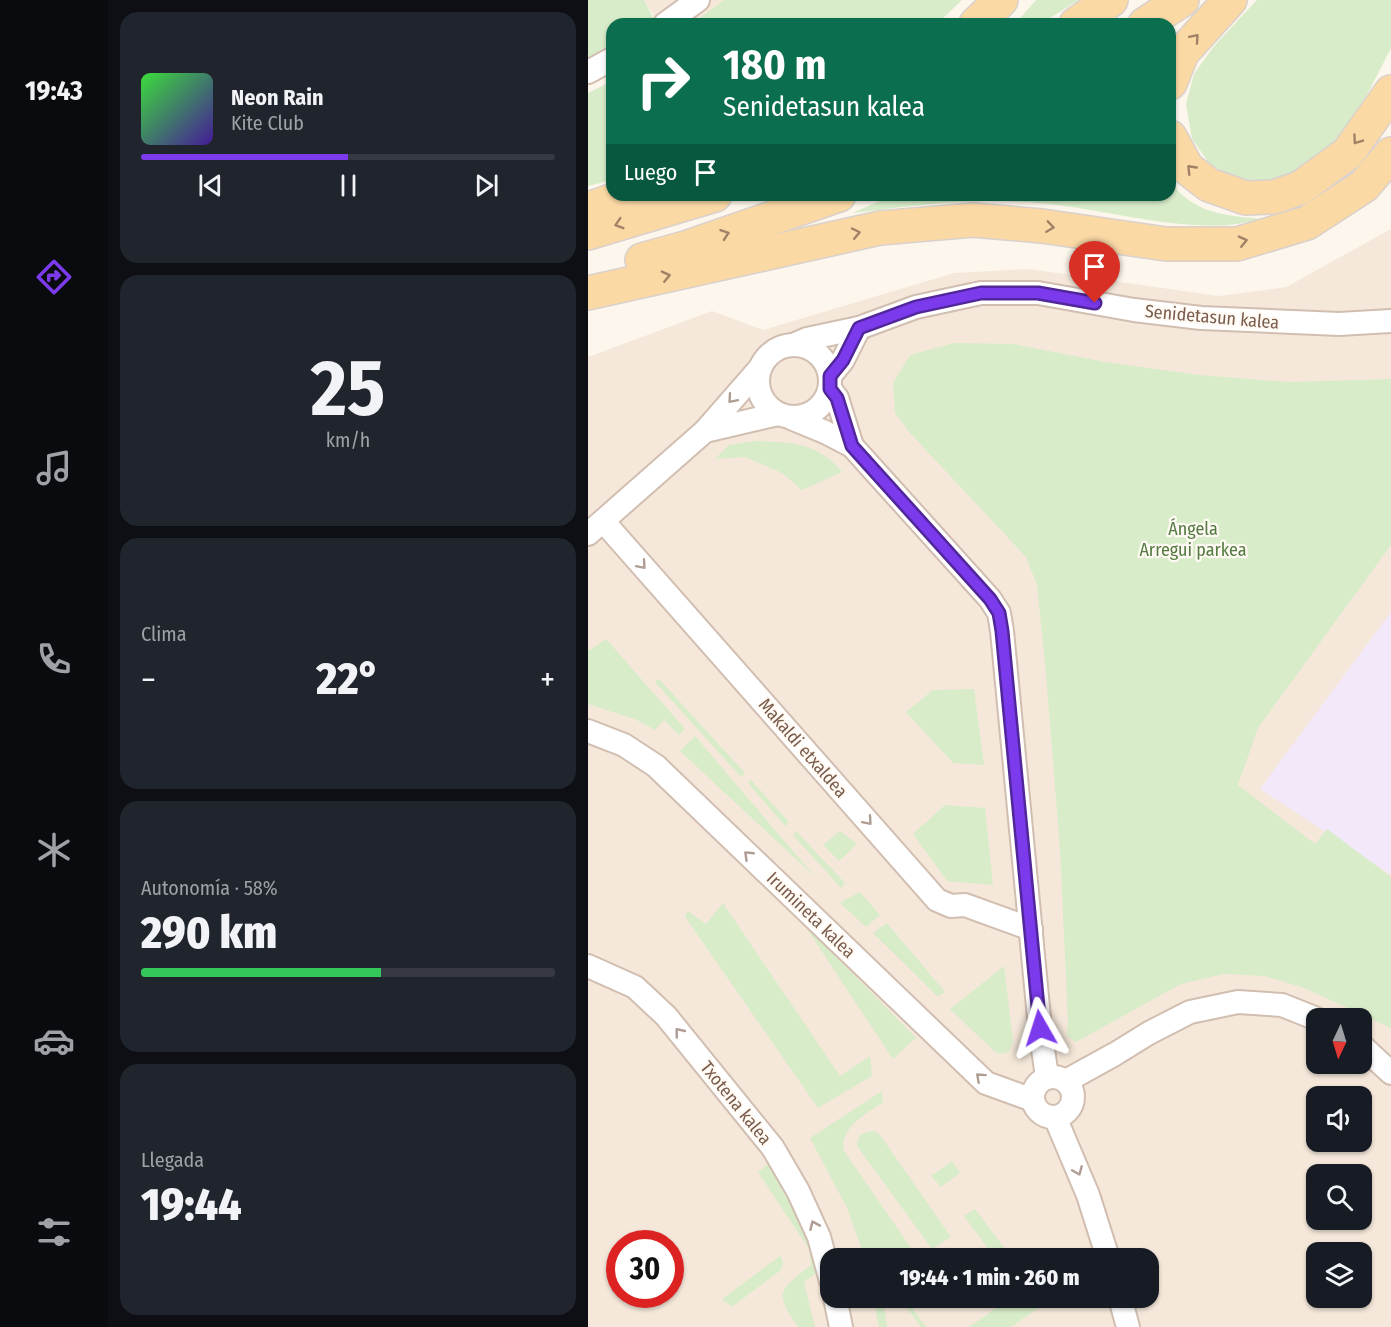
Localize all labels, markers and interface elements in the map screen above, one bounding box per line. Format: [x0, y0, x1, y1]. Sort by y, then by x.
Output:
one-way arrow [1188, 34, 1199, 45]
text: 180 m [723, 40, 827, 90]
icon: right [624, 42, 702, 120]
text: 19:43 [25, 75, 83, 107]
text: Neon Rain [231, 84, 324, 111]
text: Senidetasun kalea [723, 91, 925, 123]
text: Kite Club [231, 111, 304, 135]
one-way arrow [1353, 133, 1364, 144]
icon: arrive [689, 156, 722, 189]
text: Luego [624, 159, 677, 186]
one-way arrow [1187, 165, 1198, 175]
icon: previous [194, 169, 227, 202]
icon: pause [332, 169, 365, 202]
icon: next [470, 169, 503, 202]
one-way arrow [614, 217, 624, 229]
one-way arrow [1045, 221, 1054, 233]
one-way arrow [851, 228, 861, 241]
one-way arrow [719, 229, 729, 242]
one-way arrow [1238, 236, 1248, 249]
pin [1069, 241, 1120, 303]
icon: arrive [1078, 250, 1111, 283]
icon: directions [33, 256, 75, 298]
one-way arrow [660, 270, 670, 283]
street label: Senidetasun kalea [1144, 300, 1280, 334]
text: 25 [311, 342, 385, 436]
one-way arrow [728, 393, 739, 403]
text: km/h [326, 428, 370, 452]
icon: music [33, 447, 75, 489]
park label: Ángela Arregui parkea [1139, 517, 1247, 561]
one-way arrow [635, 558, 646, 569]
text: Clima [141, 622, 186, 646]
icon: phone [33, 638, 75, 680]
text: 22° [316, 652, 380, 706]
text: − [141, 660, 156, 700]
text: + [540, 660, 555, 700]
street label: Makaldi etxaldea [754, 694, 852, 802]
one-way arrow [861, 814, 872, 825]
icon: climate [33, 829, 75, 871]
one-way arrow [745, 851, 755, 862]
street label: Irumineta kalea [762, 867, 860, 963]
text: Autonomía · 58% [141, 876, 278, 900]
text: 290 km [141, 906, 277, 960]
position arrow [1008, 996, 1072, 1060]
north arrow [1306, 1008, 1372, 1074]
map controls [1306, 1008, 1372, 1308]
icon: car [33, 1020, 75, 1062]
one-way arrow [675, 1028, 686, 1039]
street label: Txotena kalea [696, 1057, 776, 1149]
one-way arrow [976, 1073, 987, 1084]
button: sound [1306, 1086, 1372, 1152]
text: Llegada [141, 1148, 204, 1172]
button: search [1306, 1164, 1372, 1230]
one-way arrow [1071, 1165, 1083, 1176]
text: 19:44 [141, 1178, 242, 1232]
icon: filters [33, 1211, 75, 1253]
one-way arrow [810, 1221, 822, 1232]
speed limit sign: 30 [606, 1230, 684, 1308]
button: layers [1306, 1242, 1372, 1308]
text: 19:44 · 1 min · 260 m [899, 1264, 1080, 1291]

